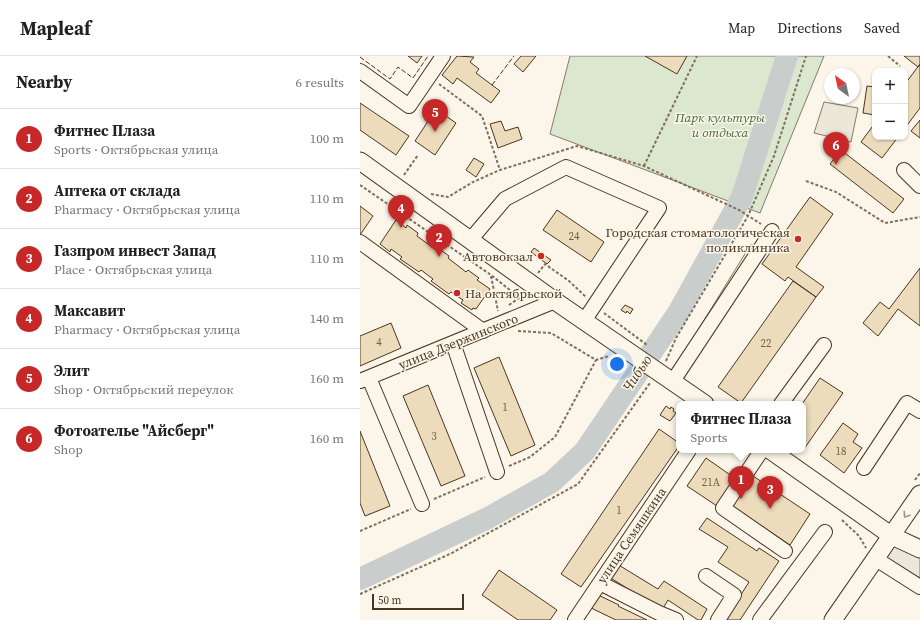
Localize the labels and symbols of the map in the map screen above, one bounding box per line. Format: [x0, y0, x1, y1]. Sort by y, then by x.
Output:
north arrow [824, 68, 860, 104]
pin: 5 [422, 99, 448, 132]
park label: Парк культуры и отдыха [674, 109, 766, 141]
pin: 6 [823, 132, 849, 165]
pin: 4 [388, 195, 414, 228]
pin: 2 [426, 224, 452, 257]
place label: Городская стоматологическая поликлиника [606, 224, 790, 256]
house number: 24 [569, 229, 580, 244]
marker: Городская стоматологическая поликлиника [793, 234, 803, 244]
place label: Автовокзал [463, 248, 533, 265]
marker: Автовокзал [536, 251, 546, 261]
place label: На октябрьской [465, 285, 562, 302]
marker: На октябрьской [452, 288, 462, 298]
street label: улица Дзержинского [396, 310, 521, 373]
house number: 4 [376, 335, 382, 350]
house number: 22 [761, 336, 772, 351]
water label: Чибью [618, 351, 657, 395]
your location [607, 354, 627, 374]
house number: 1 [502, 400, 508, 415]
house number: 3 [431, 429, 437, 444]
house number: 18 [836, 444, 847, 459]
pin: 1 [728, 466, 754, 499]
house number: 21А [702, 475, 721, 490]
pin: 3 [757, 476, 783, 509]
street label: улица Семяшкина [593, 484, 670, 587]
house number: 1 [616, 503, 622, 518]
one-way arrow [903, 511, 911, 518]
scale bar [372, 592, 464, 611]

